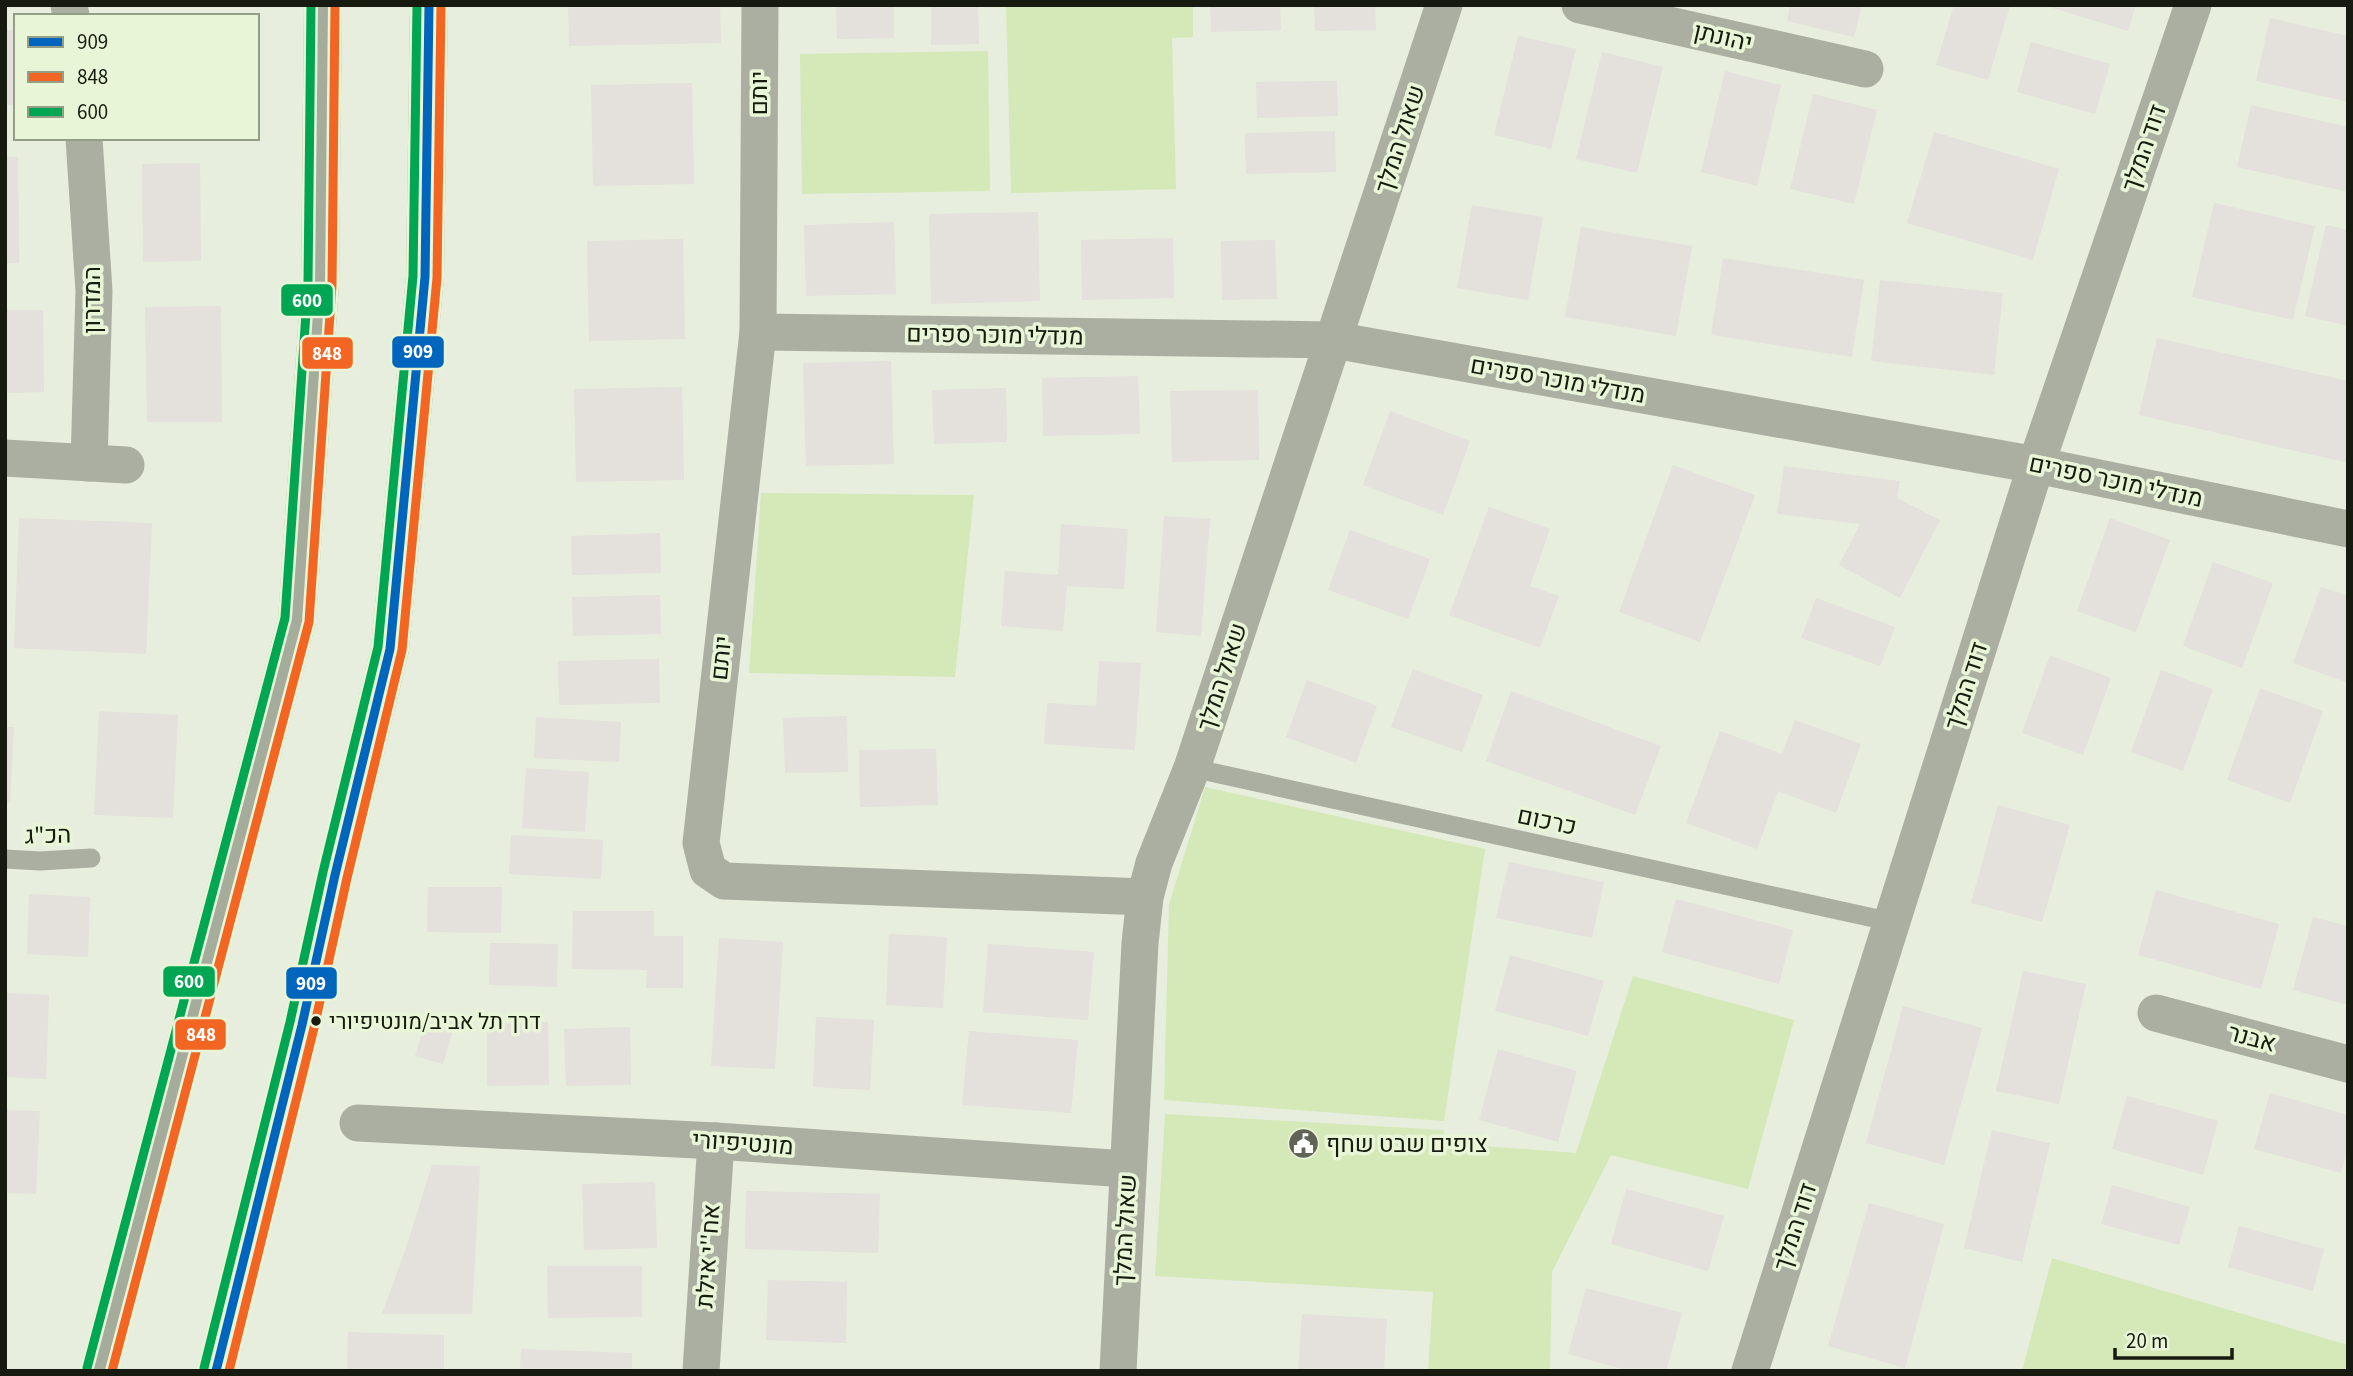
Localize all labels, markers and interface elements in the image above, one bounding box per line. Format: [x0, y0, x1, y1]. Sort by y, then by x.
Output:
legend [14, 14, 259, 140]
street label: יהונתן [1690, 14, 1756, 61]
text: 909 [77, 27, 108, 57]
text: 848 [77, 62, 108, 92]
street label: יותם [742, 71, 777, 115]
street label: שאול המלך [1366, 80, 1434, 198]
text: 600 [77, 97, 108, 127]
street label: דוד המלך [2113, 100, 2176, 197]
street label: המדרון [75, 266, 110, 334]
line badge: 600 [280, 283, 334, 317]
text: 600 [292, 288, 322, 315]
street label: מנדלי מוכר ספרים [906, 316, 1084, 355]
line badge: 909 [391, 335, 445, 369]
line badge: 848 [301, 336, 354, 370]
text: 909 [403, 339, 433, 366]
text: 848 [312, 341, 342, 368]
street label: מנדלי מוכר ספרים [1468, 348, 1648, 413]
street label: מנדלי מוכר ספרים [2026, 446, 2206, 517]
street label: שאול המלך [1188, 618, 1256, 736]
street label: יותם [702, 634, 741, 682]
street label: דוד המלך [1936, 638, 1997, 735]
street label: כרכום [1514, 798, 1580, 845]
street label: הכ"ג [24, 818, 72, 853]
line badge: 600 [162, 965, 216, 998]
line badge: 909 [285, 966, 338, 1000]
text: 600 [174, 969, 204, 996]
text: 909 [296, 971, 326, 998]
place label: דרך תל אביב/מונטיפיורי [329, 1006, 541, 1038]
marker: דרך תל אביב/מונטיפיורי [309, 1014, 323, 1028]
street label: אבנר [2224, 1015, 2280, 1062]
line badge: 848 [174, 1018, 227, 1051]
text: 848 [186, 1022, 216, 1049]
street label: מונטיפיורי [691, 1123, 795, 1164]
public building icon: צופים שבט שחף [1286, 1127, 1320, 1161]
place label: צופים שבט שחף [1326, 1127, 1488, 1162]
street label: שאול המלך [1105, 1173, 1146, 1287]
street label: דוד המלך [1765, 1179, 1826, 1276]
street label: אח''י אילת [687, 1203, 730, 1309]
scale bar [2115, 1316, 2232, 1360]
text: 20 m [2126, 1326, 2168, 1356]

